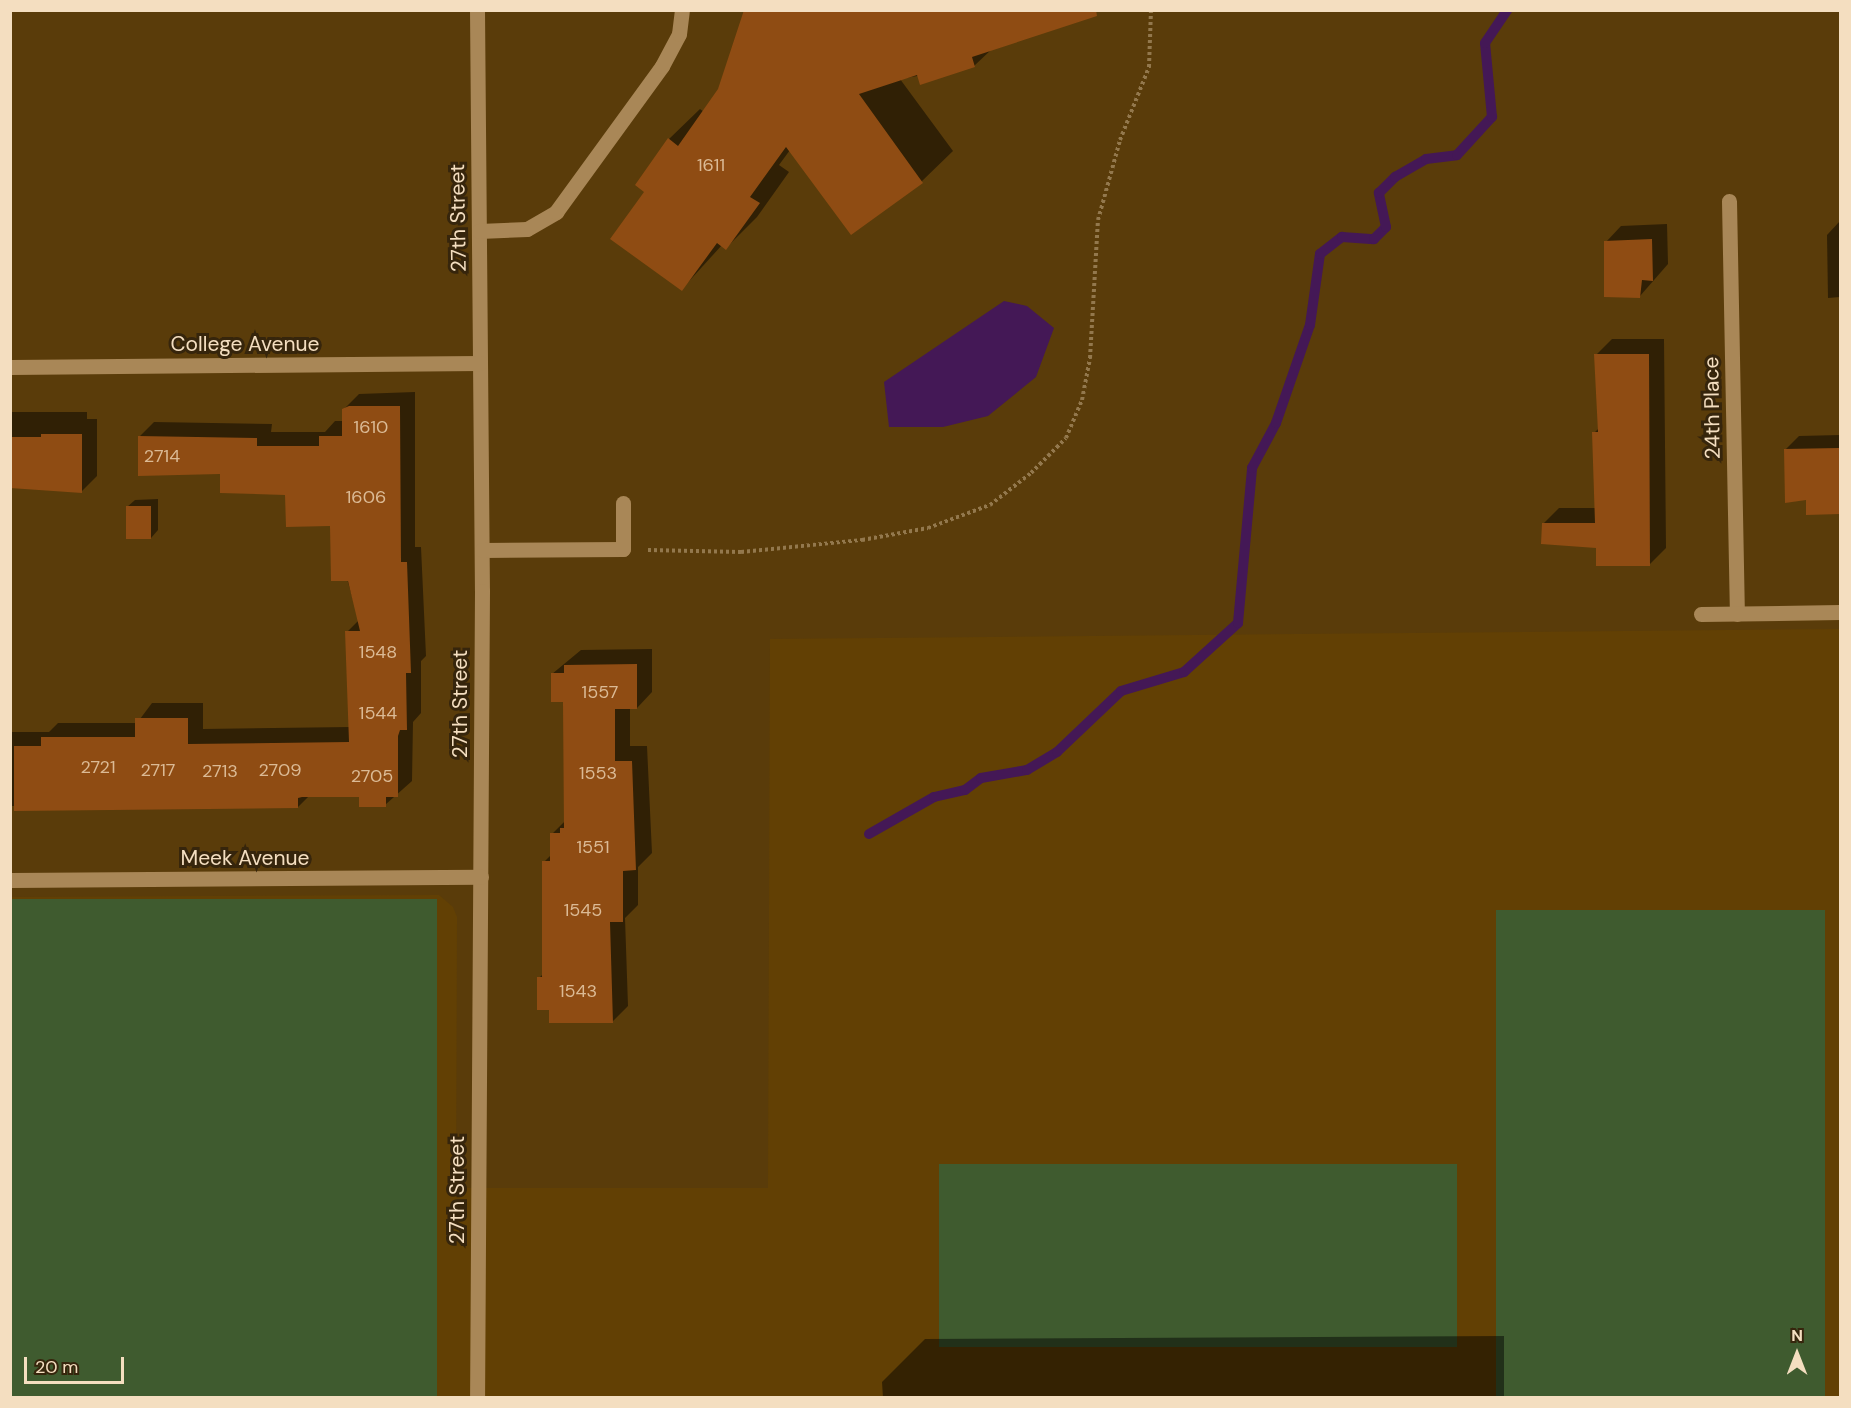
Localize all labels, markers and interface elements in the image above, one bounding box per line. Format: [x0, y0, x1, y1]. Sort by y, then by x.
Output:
house number: 1611 [697, 154, 725, 176]
street label: 27th Street [444, 164, 472, 272]
street label: College Avenue [171, 331, 319, 357]
street label: 24th Place [1699, 356, 1725, 460]
house number: 1610 [354, 416, 388, 438]
house number: 2714 [144, 445, 180, 467]
house number: 1606 [346, 486, 386, 508]
house number: 1548 [359, 641, 397, 663]
street label: 27th Street [447, 650, 473, 758]
house number: 1557 [582, 681, 618, 703]
house number: 1544 [359, 702, 397, 724]
house number: 2721 [80, 756, 116, 778]
house number: 2717 [141, 759, 175, 781]
house number: 2709 [258, 759, 302, 781]
house number: 2713 [202, 760, 238, 782]
house number: 1553 [579, 762, 617, 784]
house number: 2705 [351, 765, 393, 787]
house number: 1551 [576, 836, 610, 858]
street label: Meek Avenue [180, 845, 310, 871]
house number: 1545 [564, 899, 602, 921]
house number: 1543 [559, 980, 597, 1002]
street label: 27th Street [444, 1136, 470, 1244]
north arrow [1767, 1324, 1827, 1384]
text: N [1791, 1325, 1803, 1346]
scale bar [27, 1345, 128, 1383]
text: 20 m [35, 1355, 78, 1379]

